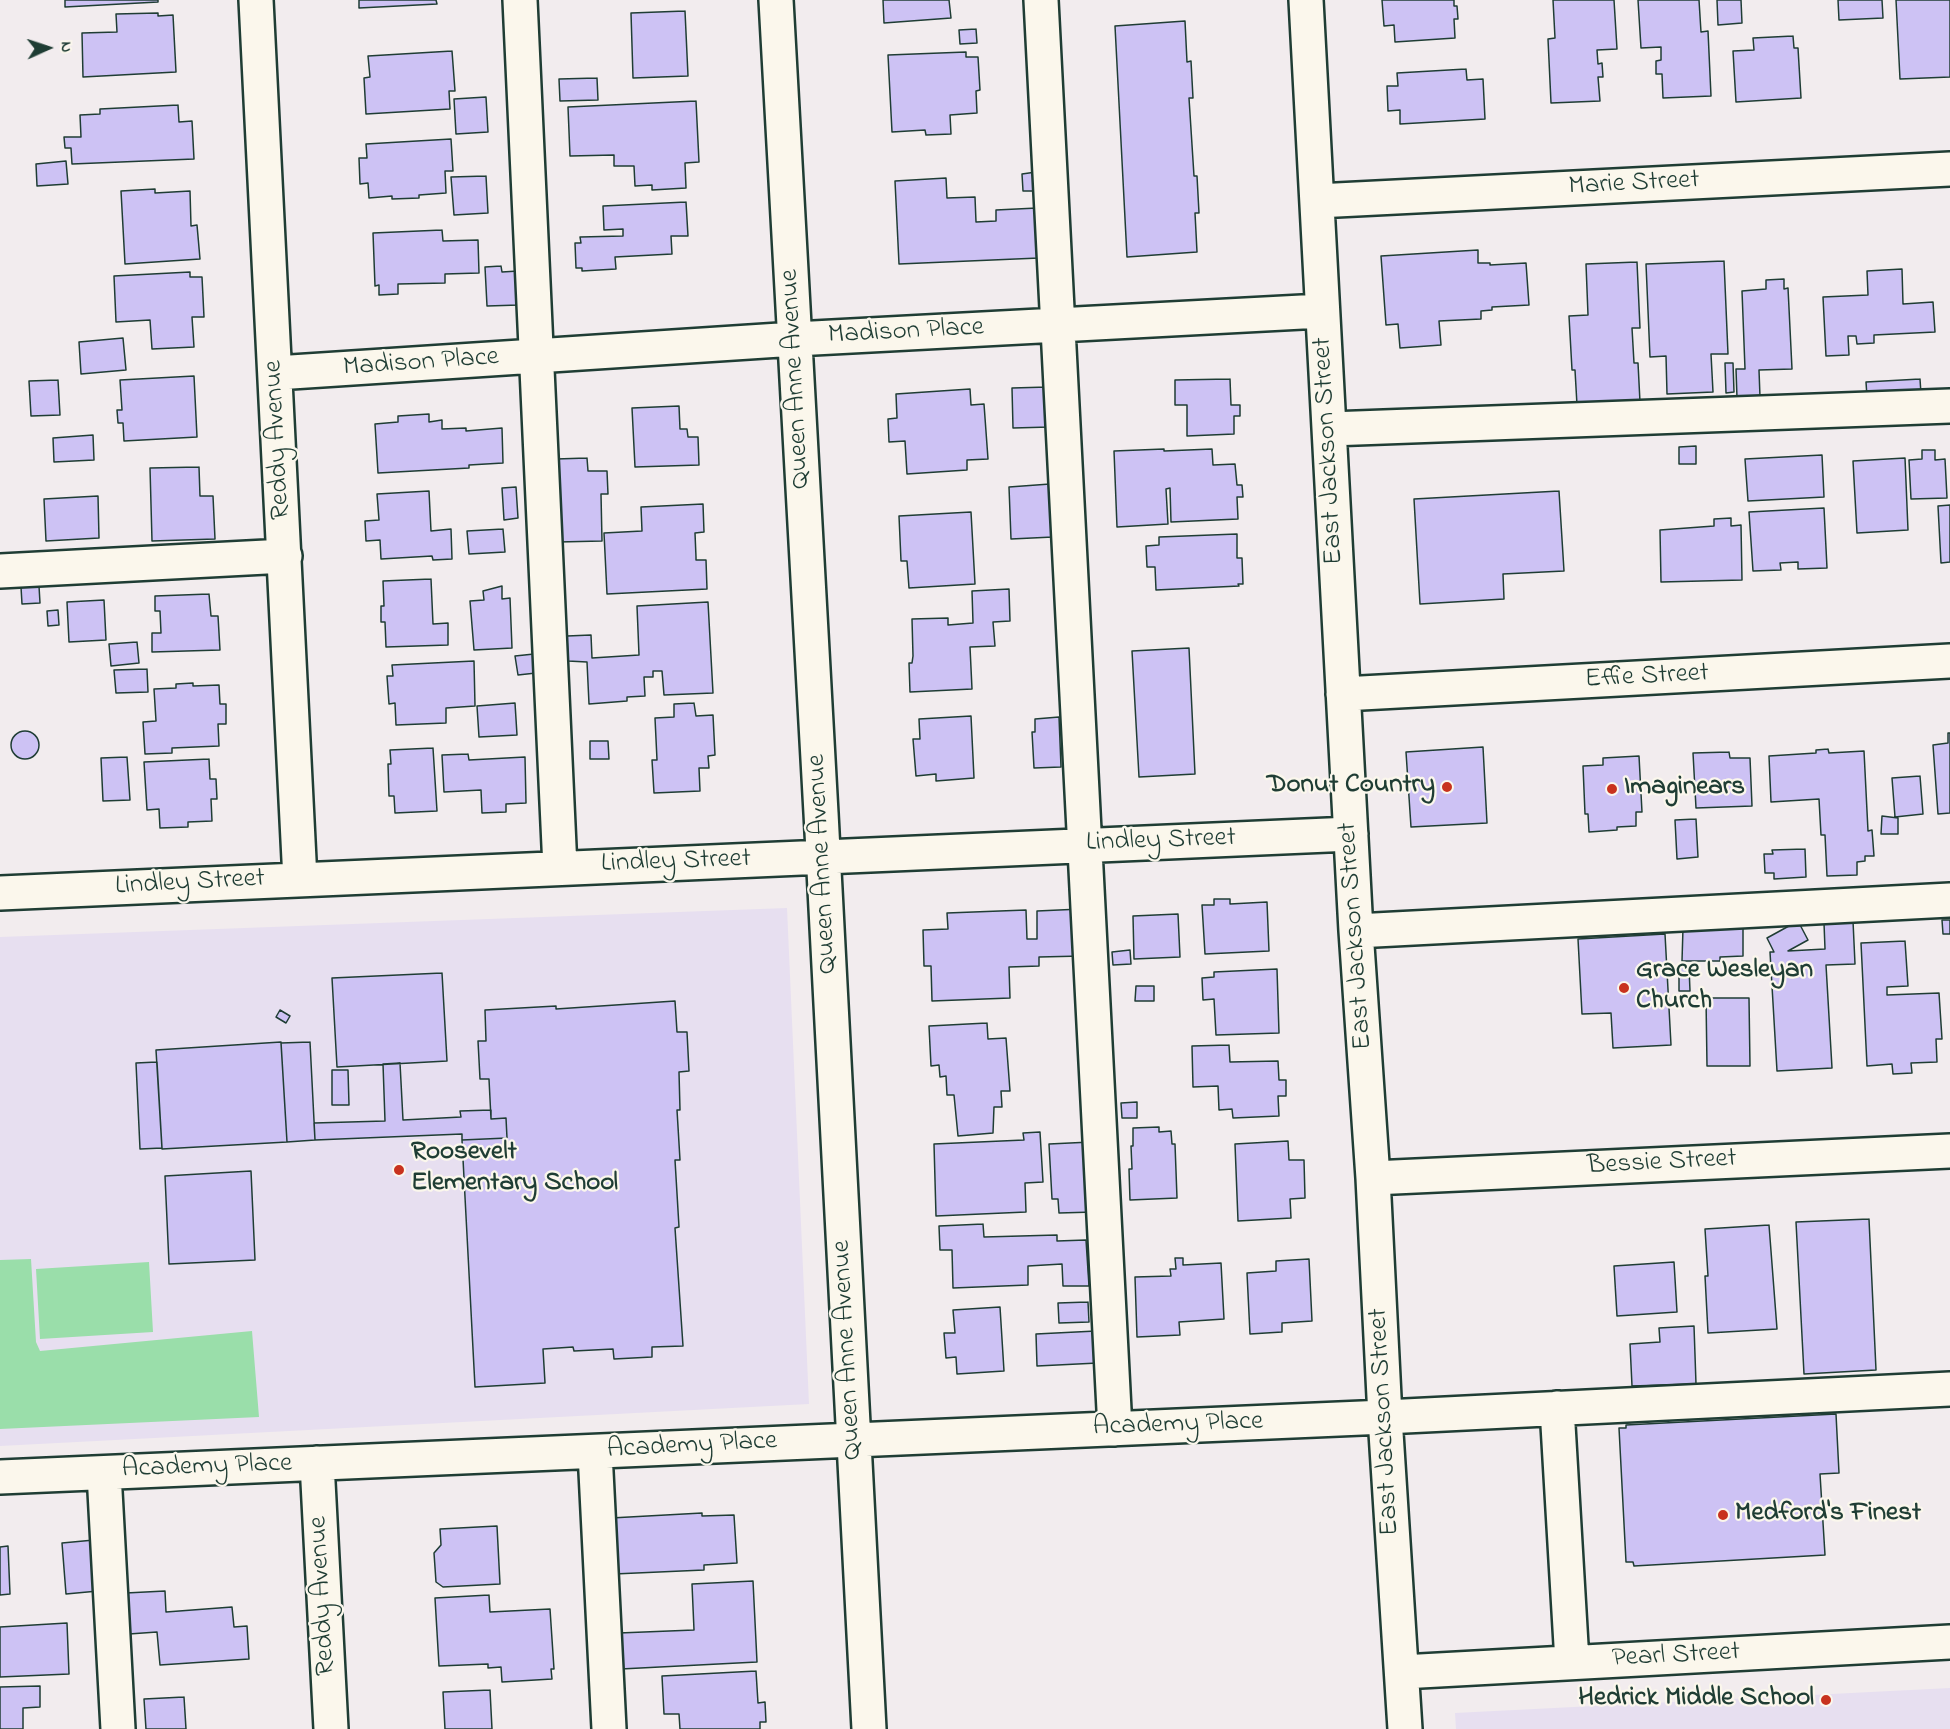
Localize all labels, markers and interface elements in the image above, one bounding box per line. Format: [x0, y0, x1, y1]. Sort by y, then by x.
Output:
north arrow [18, 18, 78, 78]
text: N [54, 41, 78, 53]
street label: Marie Street [1568, 165, 1700, 205]
street label: Queen Anne Avenue [775, 268, 819, 490]
street label: Madison Place [827, 313, 985, 353]
street label: East Jackson Street [1308, 336, 1352, 566]
street label: Madison Place [342, 342, 500, 386]
street label: Reddy Avenue [259, 359, 299, 521]
street label: Effie Street [1584, 659, 1710, 697]
street label: Queen Anne Avenue [802, 753, 846, 975]
place label: Donut Country [1267, 771, 1435, 803]
place label: Imaginears [1624, 773, 1745, 805]
marker: Donut Country [1440, 780, 1454, 794]
marker: Imaginears [1605, 782, 1619, 796]
street label: East Jackson Street [1333, 821, 1381, 1051]
street label: Lindley Street [1086, 823, 1236, 861]
street label: Lindley Street [601, 844, 751, 882]
street label: Lindley Street [114, 864, 266, 904]
place label: Grace Wesleyan Church [1636, 956, 1813, 1019]
marker: Grace Wesleyan Church [1617, 981, 1631, 995]
place label: Roosevelt Elementary School [411, 1138, 618, 1201]
street label: Bessie Street [1587, 1144, 1737, 1184]
marker: Roosevelt Elementary School [392, 1163, 406, 1177]
street label: Queen Anne Avenue [827, 1239, 871, 1461]
street label: East Jackson Street [1364, 1307, 1408, 1537]
street label: Academy Place [1092, 1407, 1264, 1445]
street label: Academy Place [606, 1426, 778, 1468]
street label: Academy Place [121, 1449, 293, 1487]
place label: Medford's Finest [1735, 1499, 1921, 1531]
marker: Medford's Finest [1716, 1508, 1730, 1522]
street label: Reddy Avenue [304, 1515, 344, 1677]
street label: Pearl Street [1611, 1637, 1741, 1677]
place label: Hedrick Middle School [1578, 1684, 1814, 1716]
marker: Hedrick Middle School [1819, 1693, 1833, 1707]

